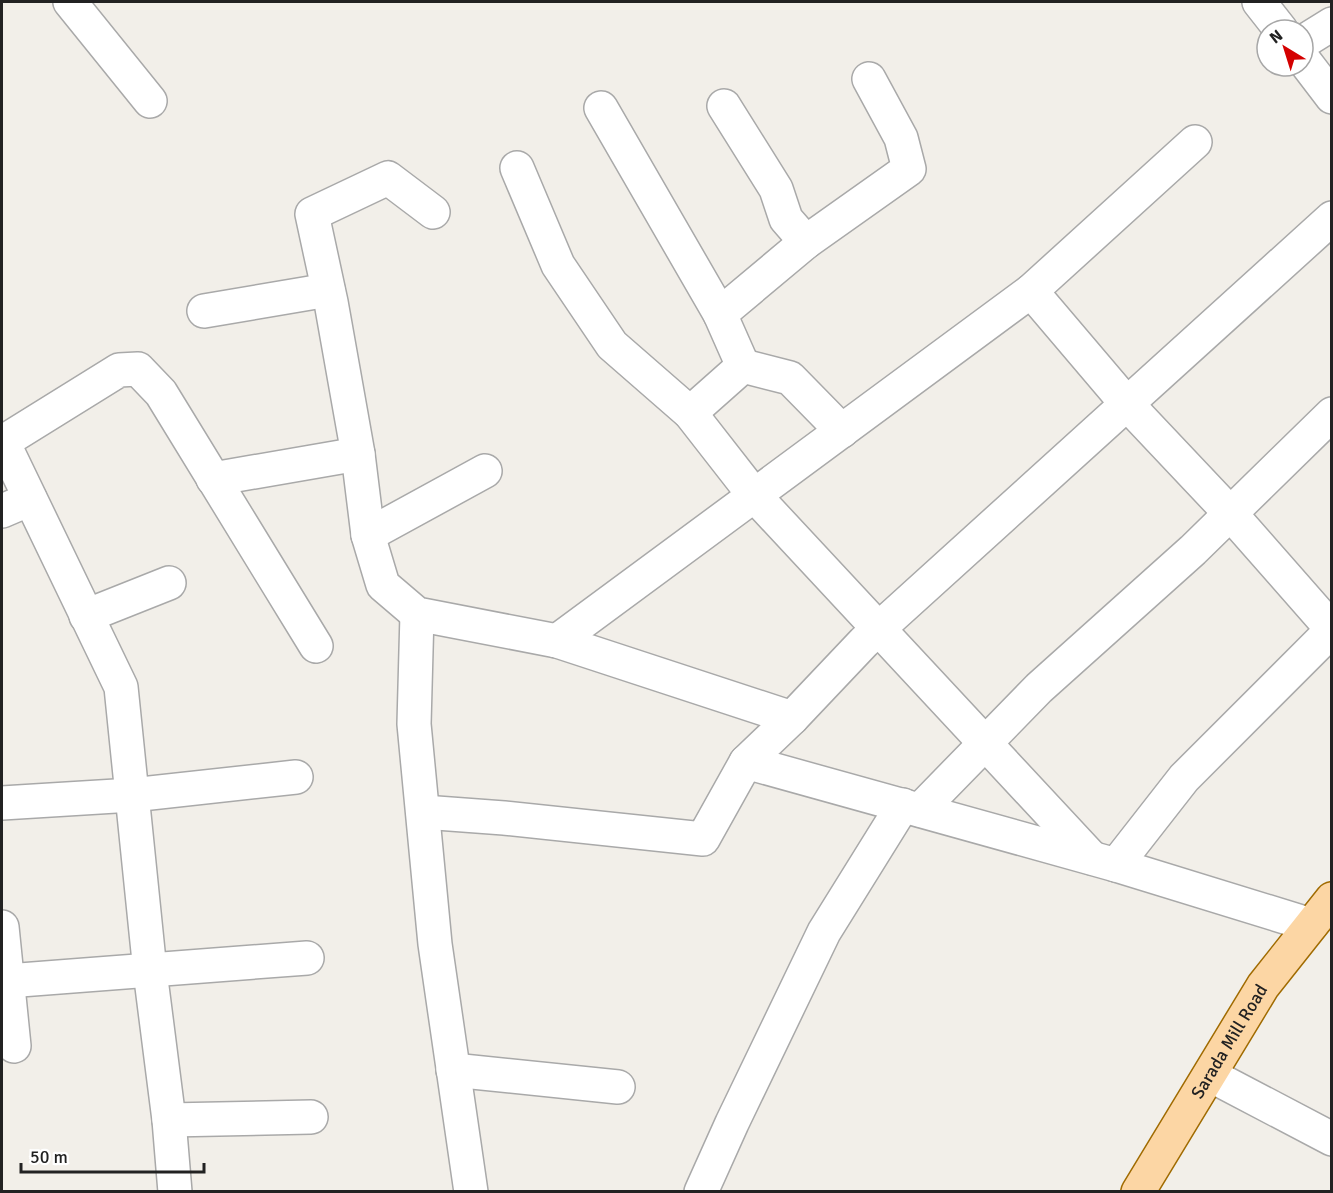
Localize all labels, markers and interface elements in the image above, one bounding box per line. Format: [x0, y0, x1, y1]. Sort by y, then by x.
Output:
north arrow [1255, 18, 1315, 78]
text: N [1266, 26, 1287, 48]
street label: Sarada Mill Road [1186, 980, 1272, 1103]
scale bar [21, 1136, 204, 1174]
text: 50 m [30, 1146, 68, 1168]

